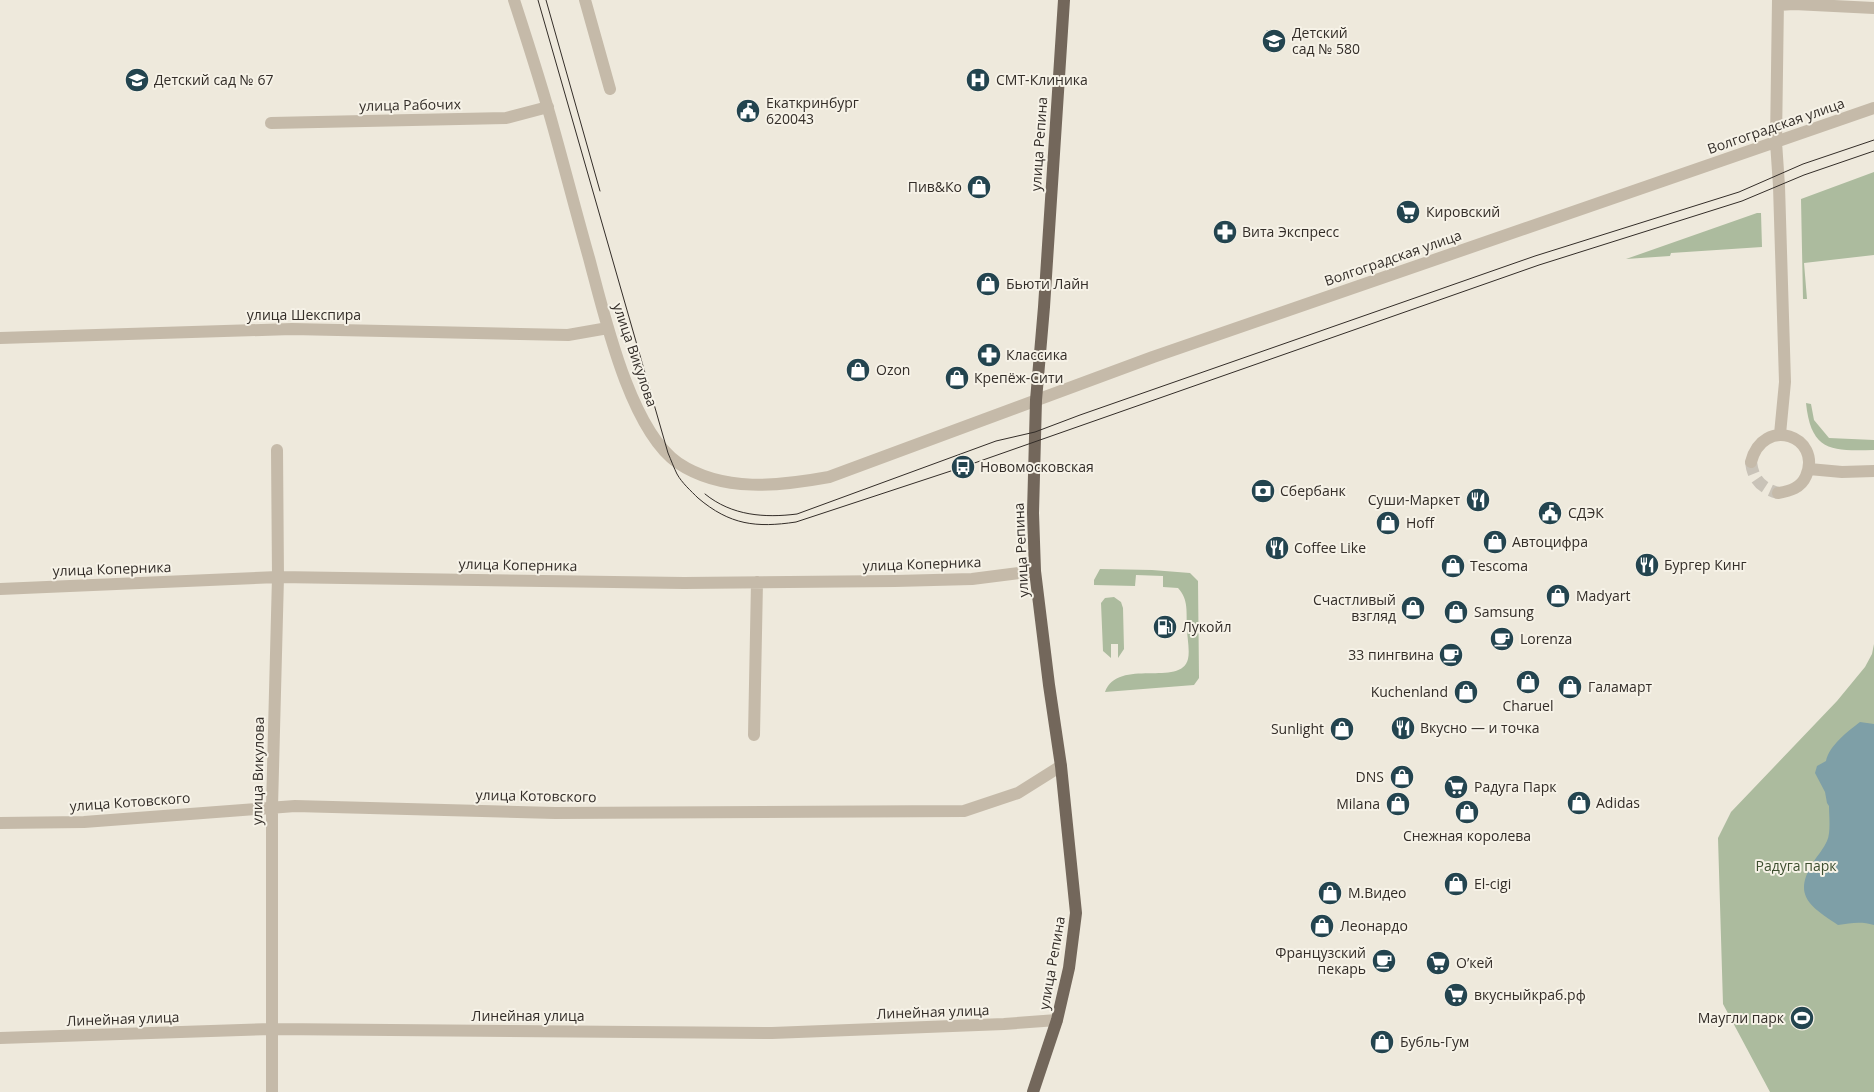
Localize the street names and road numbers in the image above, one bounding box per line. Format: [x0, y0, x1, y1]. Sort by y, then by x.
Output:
street label: Волгоградская улица [1705, 93, 1847, 158]
street label: улица Рабочих [359, 94, 462, 115]
street label: улица Репина [1026, 96, 1051, 192]
street label: Волгоградская улица [1322, 225, 1464, 290]
street label: улица Викулова [609, 300, 662, 409]
street label: улица Шекспира [247, 305, 361, 324]
street label: улица Репина [1009, 502, 1032, 598]
street label: улица Коперника [862, 552, 982, 575]
street label: улица Коперника [458, 554, 578, 575]
street label: улица Коперника [52, 557, 172, 580]
street label: улица Викулова [247, 717, 268, 825]
street label: улица Котовского [475, 785, 597, 806]
street label: улица Котовского [69, 788, 191, 815]
street label: улица Репина [1034, 915, 1069, 1011]
street label: Линейная улица [876, 1000, 990, 1023]
street label: Линейная улица [472, 1006, 584, 1025]
street label: Линейная улица [66, 1007, 180, 1030]

